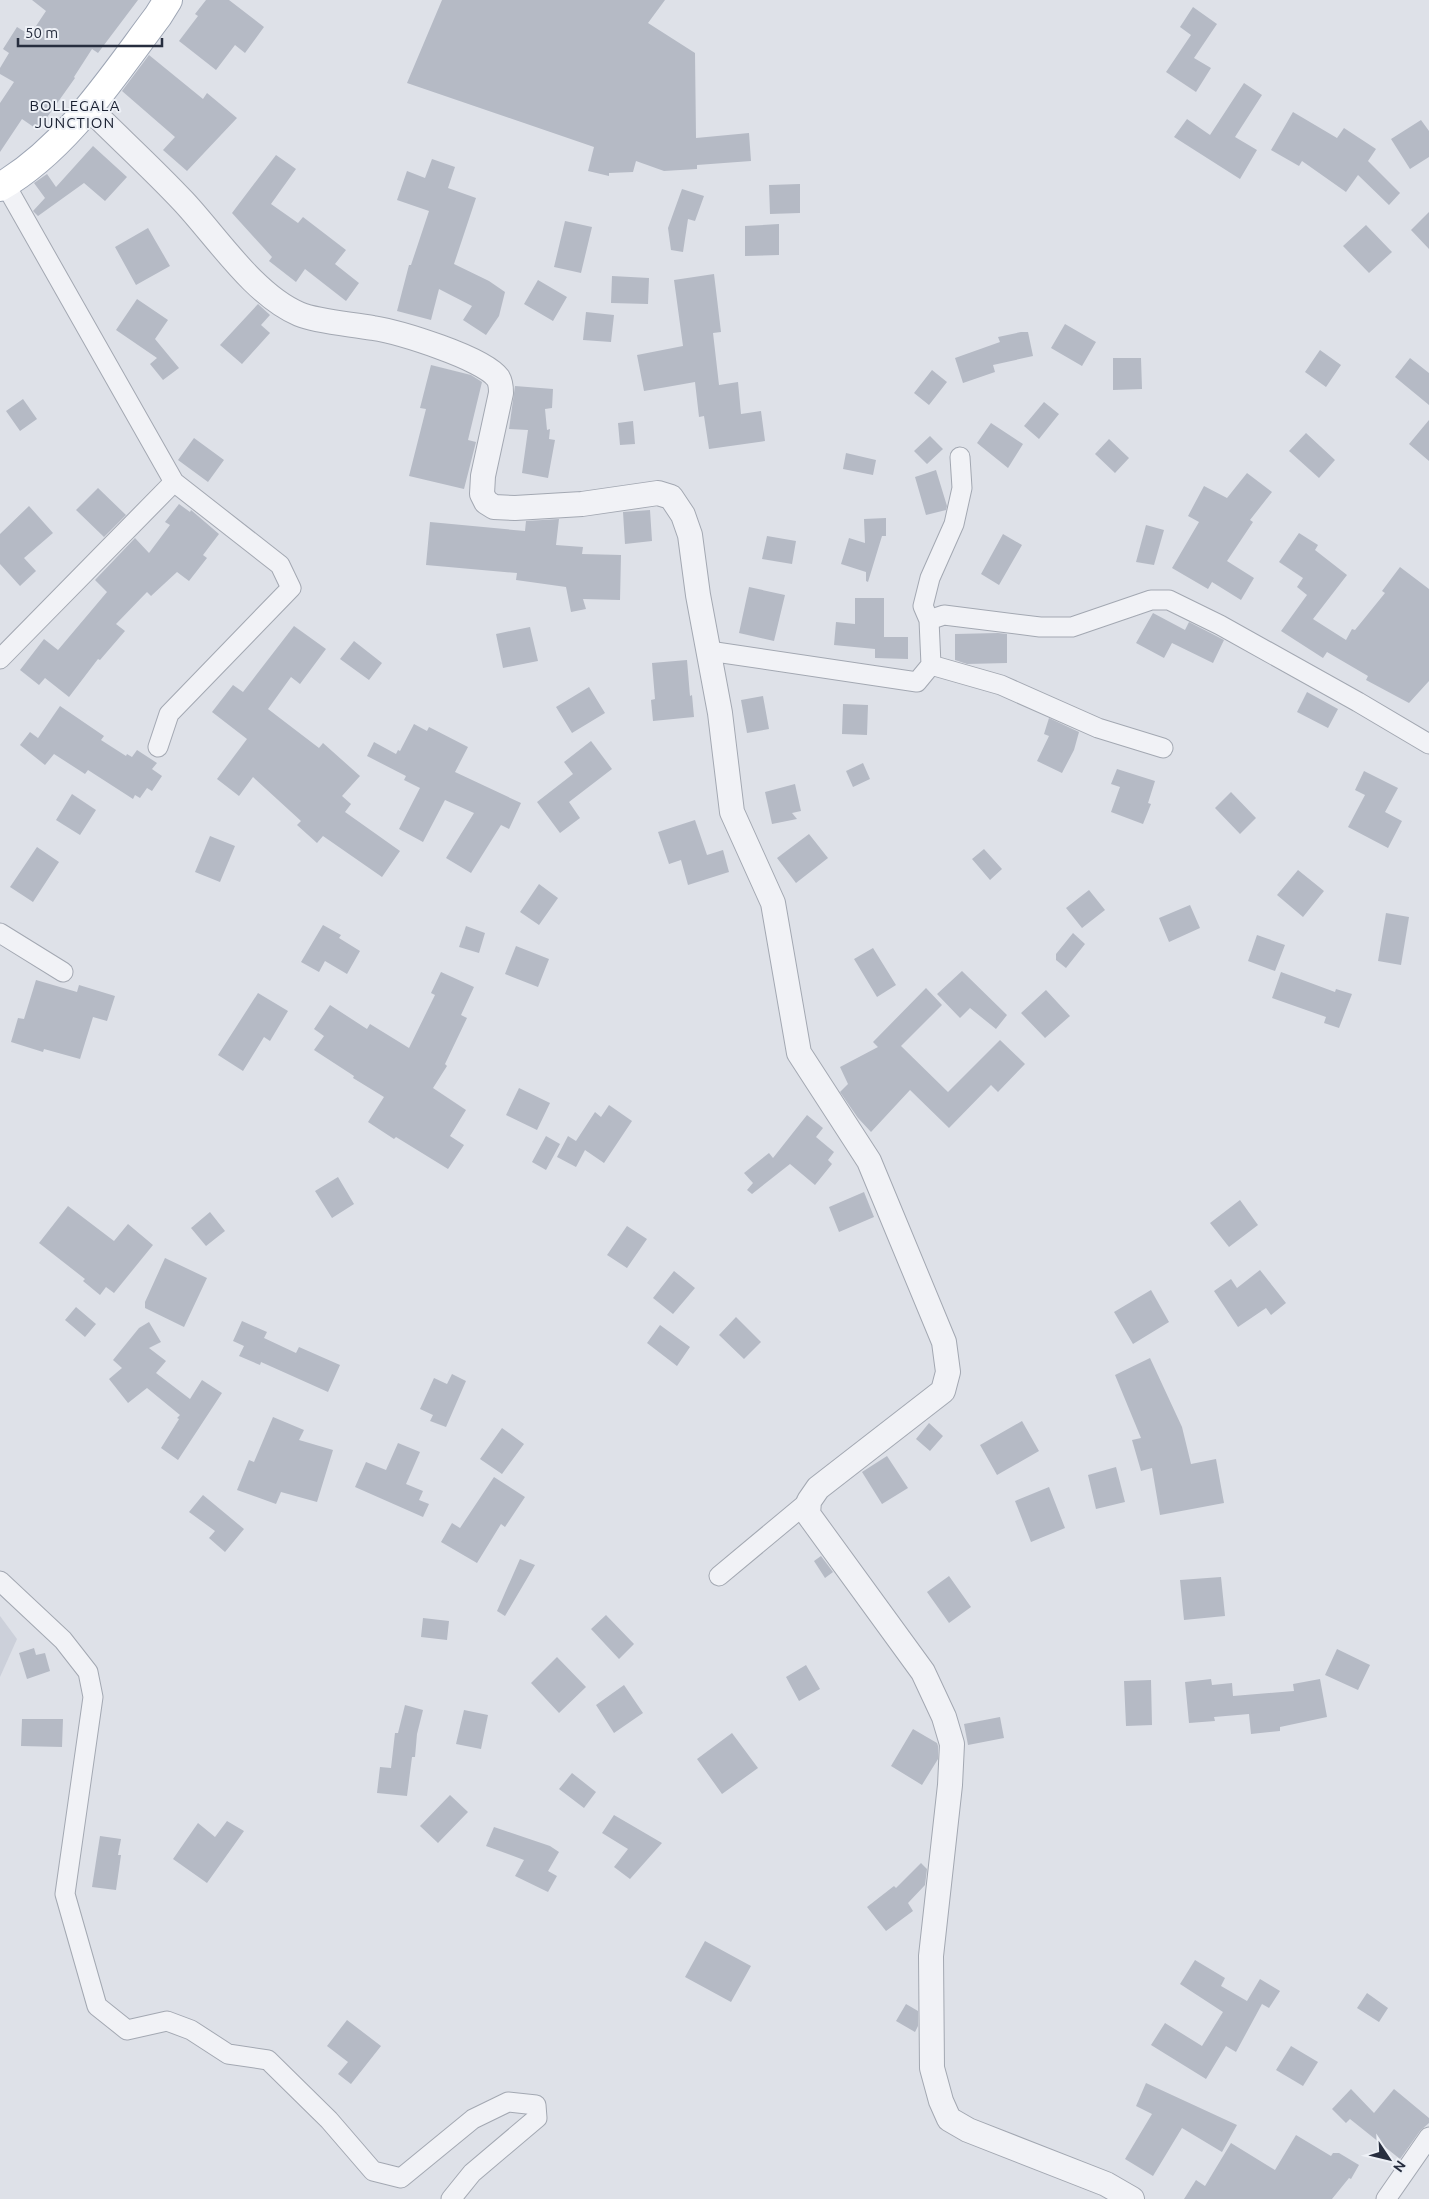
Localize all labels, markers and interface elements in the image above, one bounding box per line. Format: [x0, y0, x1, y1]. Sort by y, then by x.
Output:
scale bar [18, 15, 161, 47]
text: 50 m [25, 24, 58, 41]
district label: BOLLEGALA JUNCTION [29, 97, 121, 131]
north arrow [1364, 2134, 1414, 2184]
text: N [1390, 2158, 1409, 2175]

